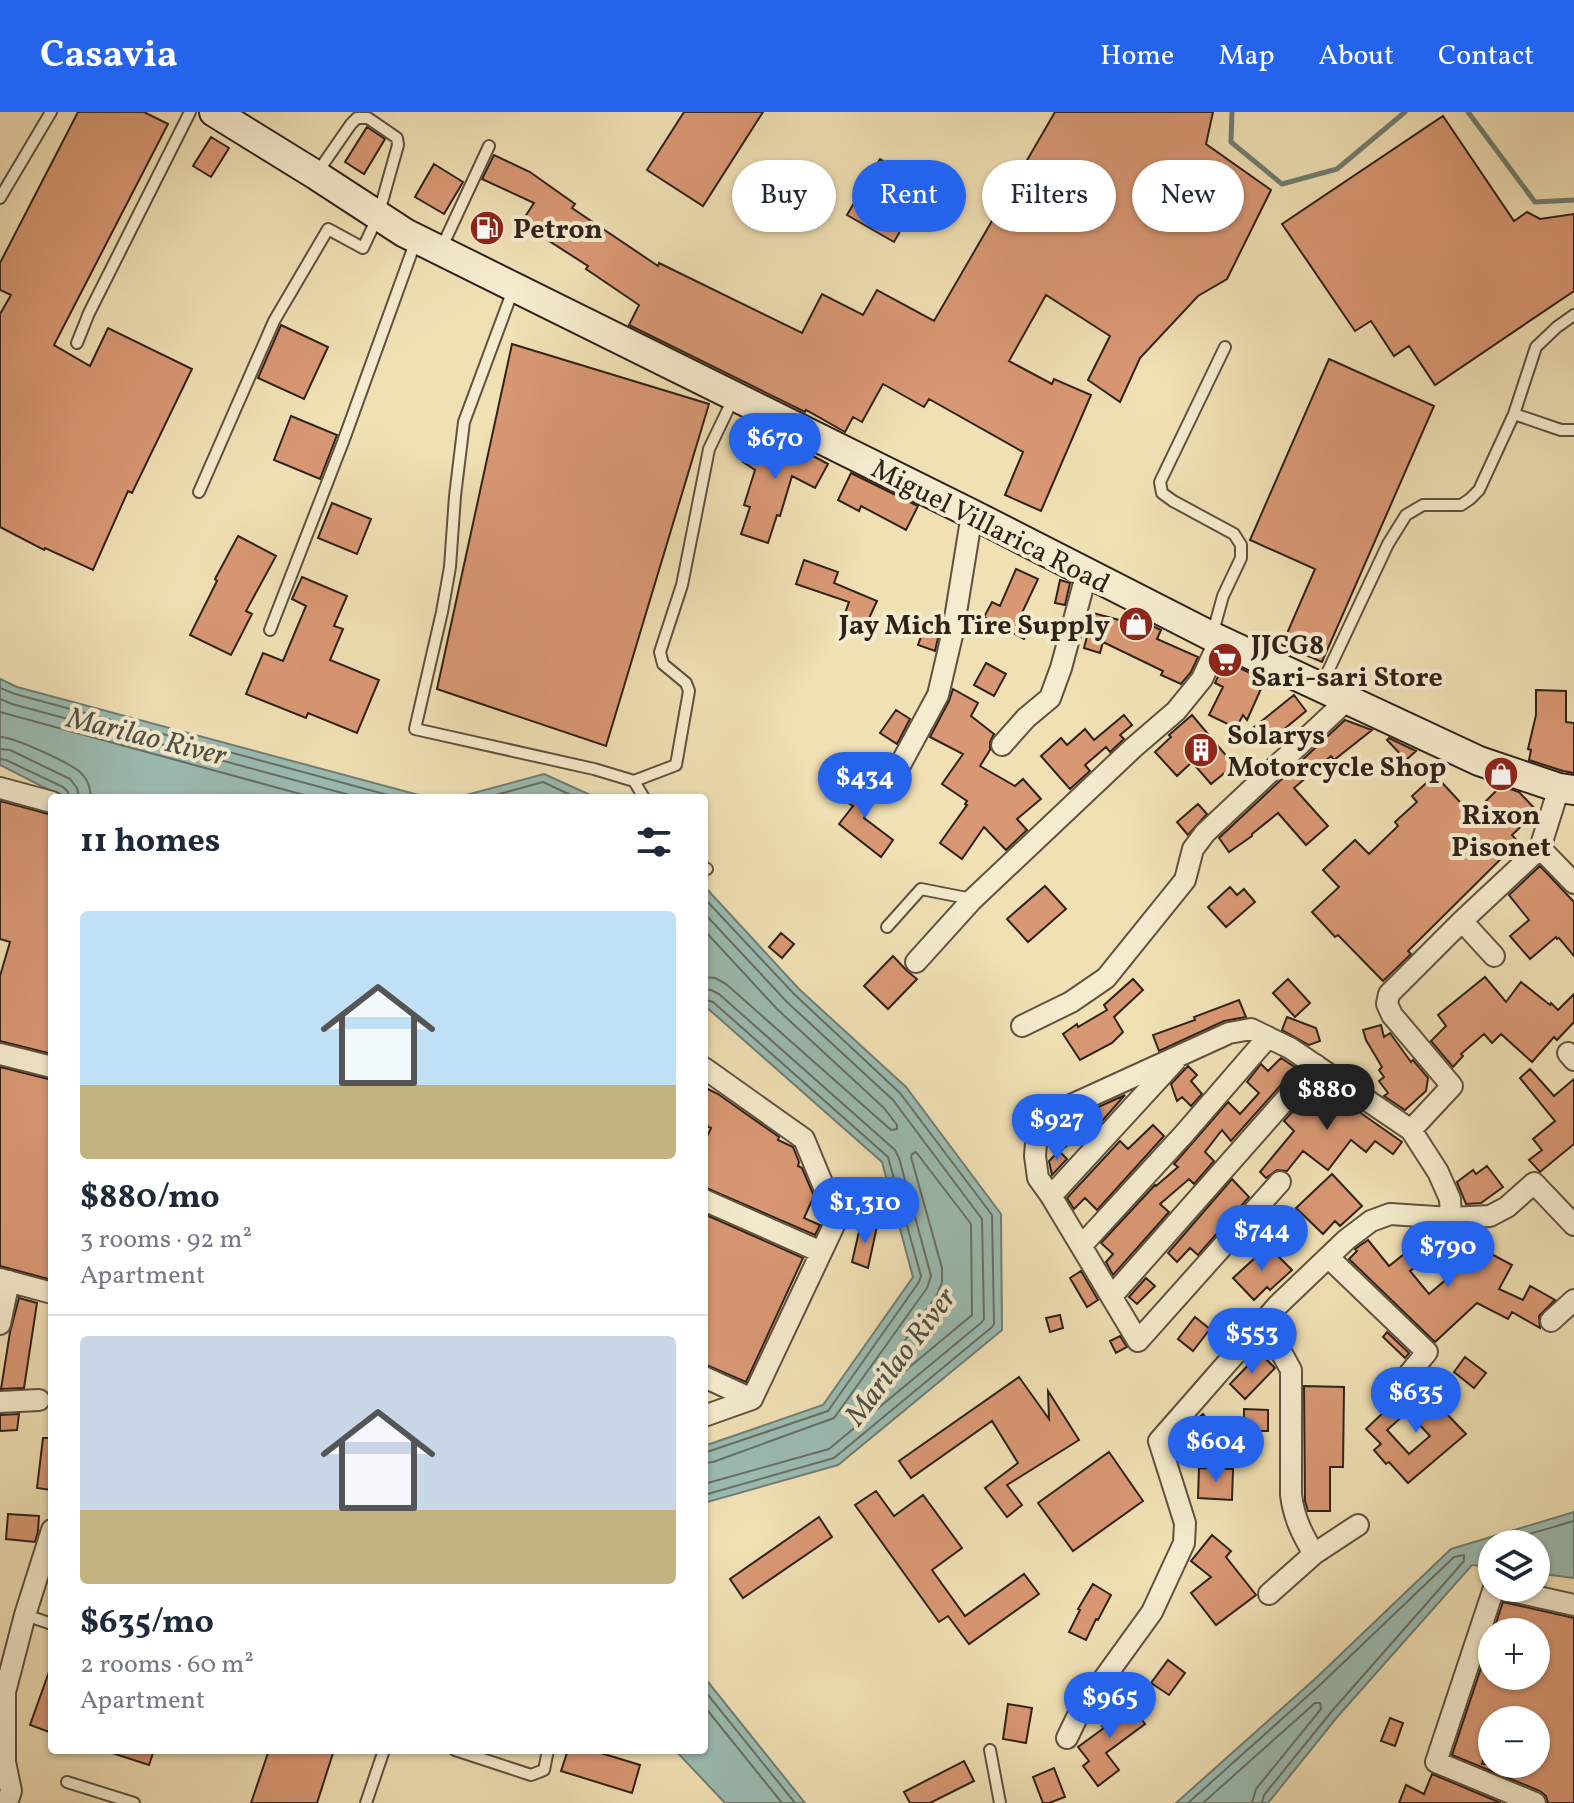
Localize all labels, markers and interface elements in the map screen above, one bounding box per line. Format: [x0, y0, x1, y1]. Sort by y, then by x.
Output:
text: Casavia [40, 30, 178, 83]
text: Home [1100, 37, 1174, 76]
text: Map [1218, 37, 1274, 76]
text: About [1318, 37, 1394, 76]
text: Contact [1438, 37, 1534, 76]
chip: Buy [732, 160, 836, 232]
chip: Rent [852, 160, 966, 232]
chip: Filters [982, 160, 1116, 232]
chip: New [1132, 160, 1244, 232]
fuel station icon: Petron [468, 209, 506, 247]
place label: Petron [513, 211, 603, 250]
pin: $670 [728, 413, 822, 481]
text: $670 [747, 421, 803, 457]
street label: Miguel Villarica Road [864, 450, 1116, 604]
shop icon: Jay Mich Tire Supply [1117, 605, 1155, 643]
place label: Jay Mich Tire Supply [838, 607, 1110, 646]
place label: JJCG8 Sari-sari Store [1250, 627, 1443, 698]
supermarket icon: JJCG8 Sari-sari Store [1206, 641, 1244, 679]
water label: Marilao River [61, 698, 231, 778]
place label: Solarys Motorcycle Shop [1227, 717, 1446, 788]
building icon: Solarys Motorcycle Shop [1182, 731, 1220, 769]
pin: $434 [818, 752, 912, 820]
shop icon: Rixon Pisonet [1482, 755, 1520, 793]
text: $434 [836, 760, 894, 796]
place label: Rixon Pisonet [1451, 797, 1551, 868]
text: 11 homes [80, 819, 220, 866]
icon: filters [632, 820, 676, 864]
icon: home [306, 963, 450, 1107]
pin: $880 [1280, 1064, 1374, 1132]
text: $880 [1298, 1072, 1356, 1108]
pin: $927 [1010, 1094, 1104, 1162]
text: $927 [1030, 1102, 1084, 1138]
text: $880/mo [80, 1175, 220, 1222]
pin: $1,310 [800, 1177, 930, 1245]
text: $1,310 [829, 1185, 901, 1221]
pin: $744 [1215, 1205, 1309, 1273]
text: $744 [1234, 1213, 1290, 1249]
pin: $790 [1401, 1221, 1495, 1289]
text: 3 rooms · 92 m² [80, 1222, 252, 1258]
text: $790 [1419, 1229, 1477, 1265]
text: Apartment [80, 1258, 205, 1294]
water label: Marilao River [835, 1279, 968, 1436]
pin: $553 [1205, 1308, 1299, 1376]
text: $553 [1226, 1316, 1278, 1352]
pin: $635 [1369, 1367, 1463, 1435]
text: $635 [1389, 1375, 1443, 1411]
icon: home [306, 1388, 450, 1532]
pin: $604 [1169, 1416, 1263, 1484]
text: $604 [1186, 1424, 1246, 1460]
map controls [1478, 1530, 1550, 1778]
button: layers [1478, 1530, 1550, 1602]
text: $635/mo [80, 1600, 214, 1647]
button: + [1478, 1618, 1550, 1690]
text: 2 rooms · 60 m² [80, 1647, 254, 1683]
pin: $965 [1063, 1672, 1157, 1740]
text: $965 [1082, 1680, 1138, 1716]
text: Apartment [80, 1683, 205, 1719]
button: − [1478, 1706, 1550, 1778]

